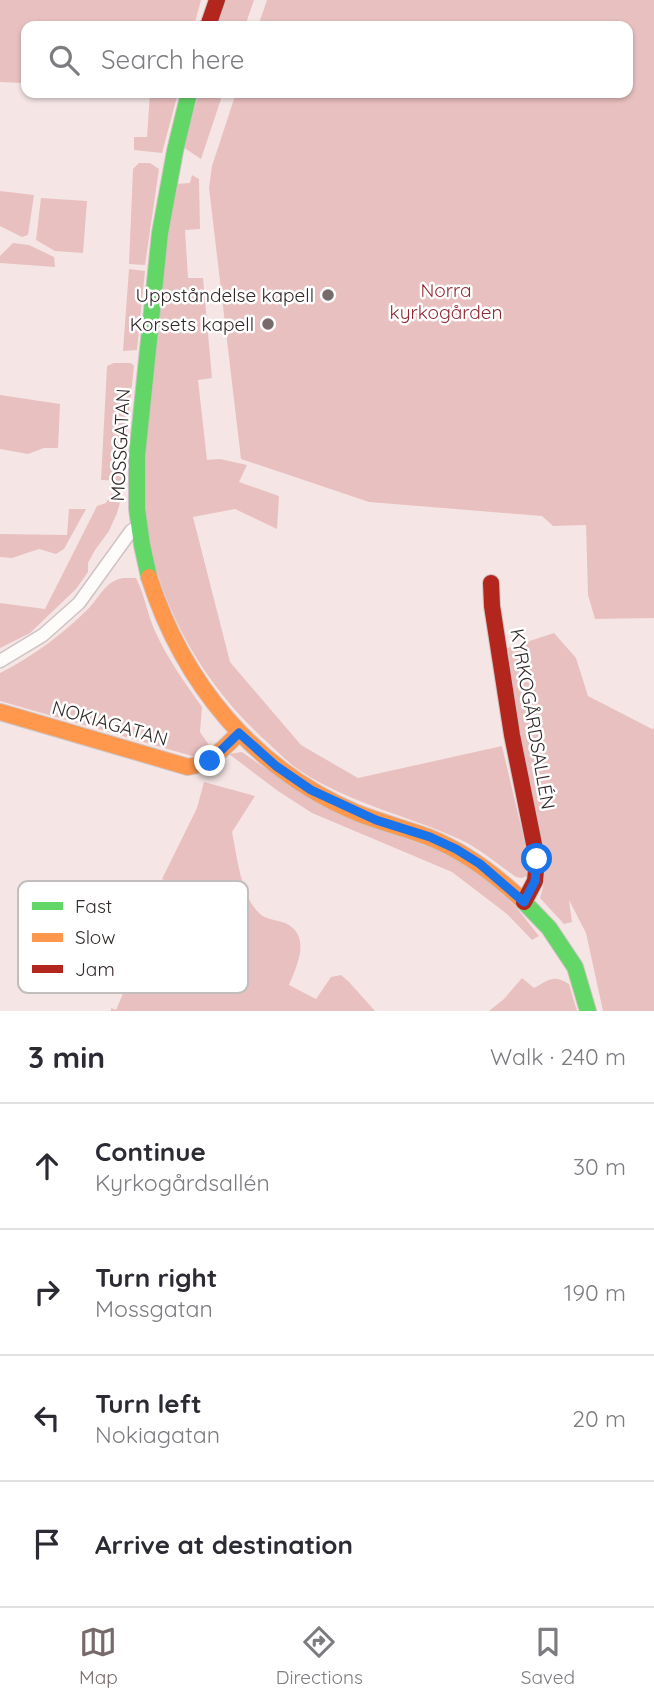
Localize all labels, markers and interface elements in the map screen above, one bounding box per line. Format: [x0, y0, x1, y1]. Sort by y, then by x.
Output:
search box [21, 21, 633, 98]
icon: search [45, 41, 83, 79]
text: Search here [101, 43, 245, 76]
park label: Norra kyrkogården [390, 278, 502, 324]
place label: Uppståndelse kapell [136, 283, 314, 307]
marker: Uppståndelse kapell [320, 287, 336, 303]
place label: Korsets kapell [130, 312, 254, 336]
marker: Korsets kapell [260, 316, 276, 332]
street label: MOSSGATAN [105, 388, 135, 502]
street label: KYRKOGÅRDSALLÉN [505, 627, 561, 811]
street label: NOKIAGATAN [49, 695, 171, 751]
route end [194, 745, 225, 776]
route start [521, 843, 552, 874]
legend [18, 881, 248, 993]
text: Fast [75, 894, 112, 918]
text: Slow [75, 925, 116, 949]
text: Jam [75, 957, 115, 981]
text: 3 min [28, 1038, 105, 1076]
text: Walk · 240 m [490, 1042, 626, 1071]
text: Continue [95, 1135, 206, 1168]
icon: ahead [28, 1147, 66, 1185]
text: 30 m [573, 1152, 626, 1181]
text: Kyrkogårdsallén [95, 1168, 270, 1197]
text: Turn right [95, 1261, 217, 1294]
icon: right [28, 1273, 66, 1311]
text: 190 m [564, 1278, 626, 1307]
text: Mossgatan [95, 1294, 213, 1323]
text: Turn left [95, 1387, 202, 1420]
icon: left [28, 1399, 66, 1437]
text: 20 m [572, 1404, 626, 1433]
text: Nokiagatan [95, 1420, 220, 1449]
icon: arrive [28, 1525, 66, 1563]
text: Arrive at destination [95, 1528, 353, 1561]
tab: Map [79, 1623, 118, 1689]
tab: Directions [276, 1623, 363, 1689]
tab: Saved [521, 1623, 575, 1689]

